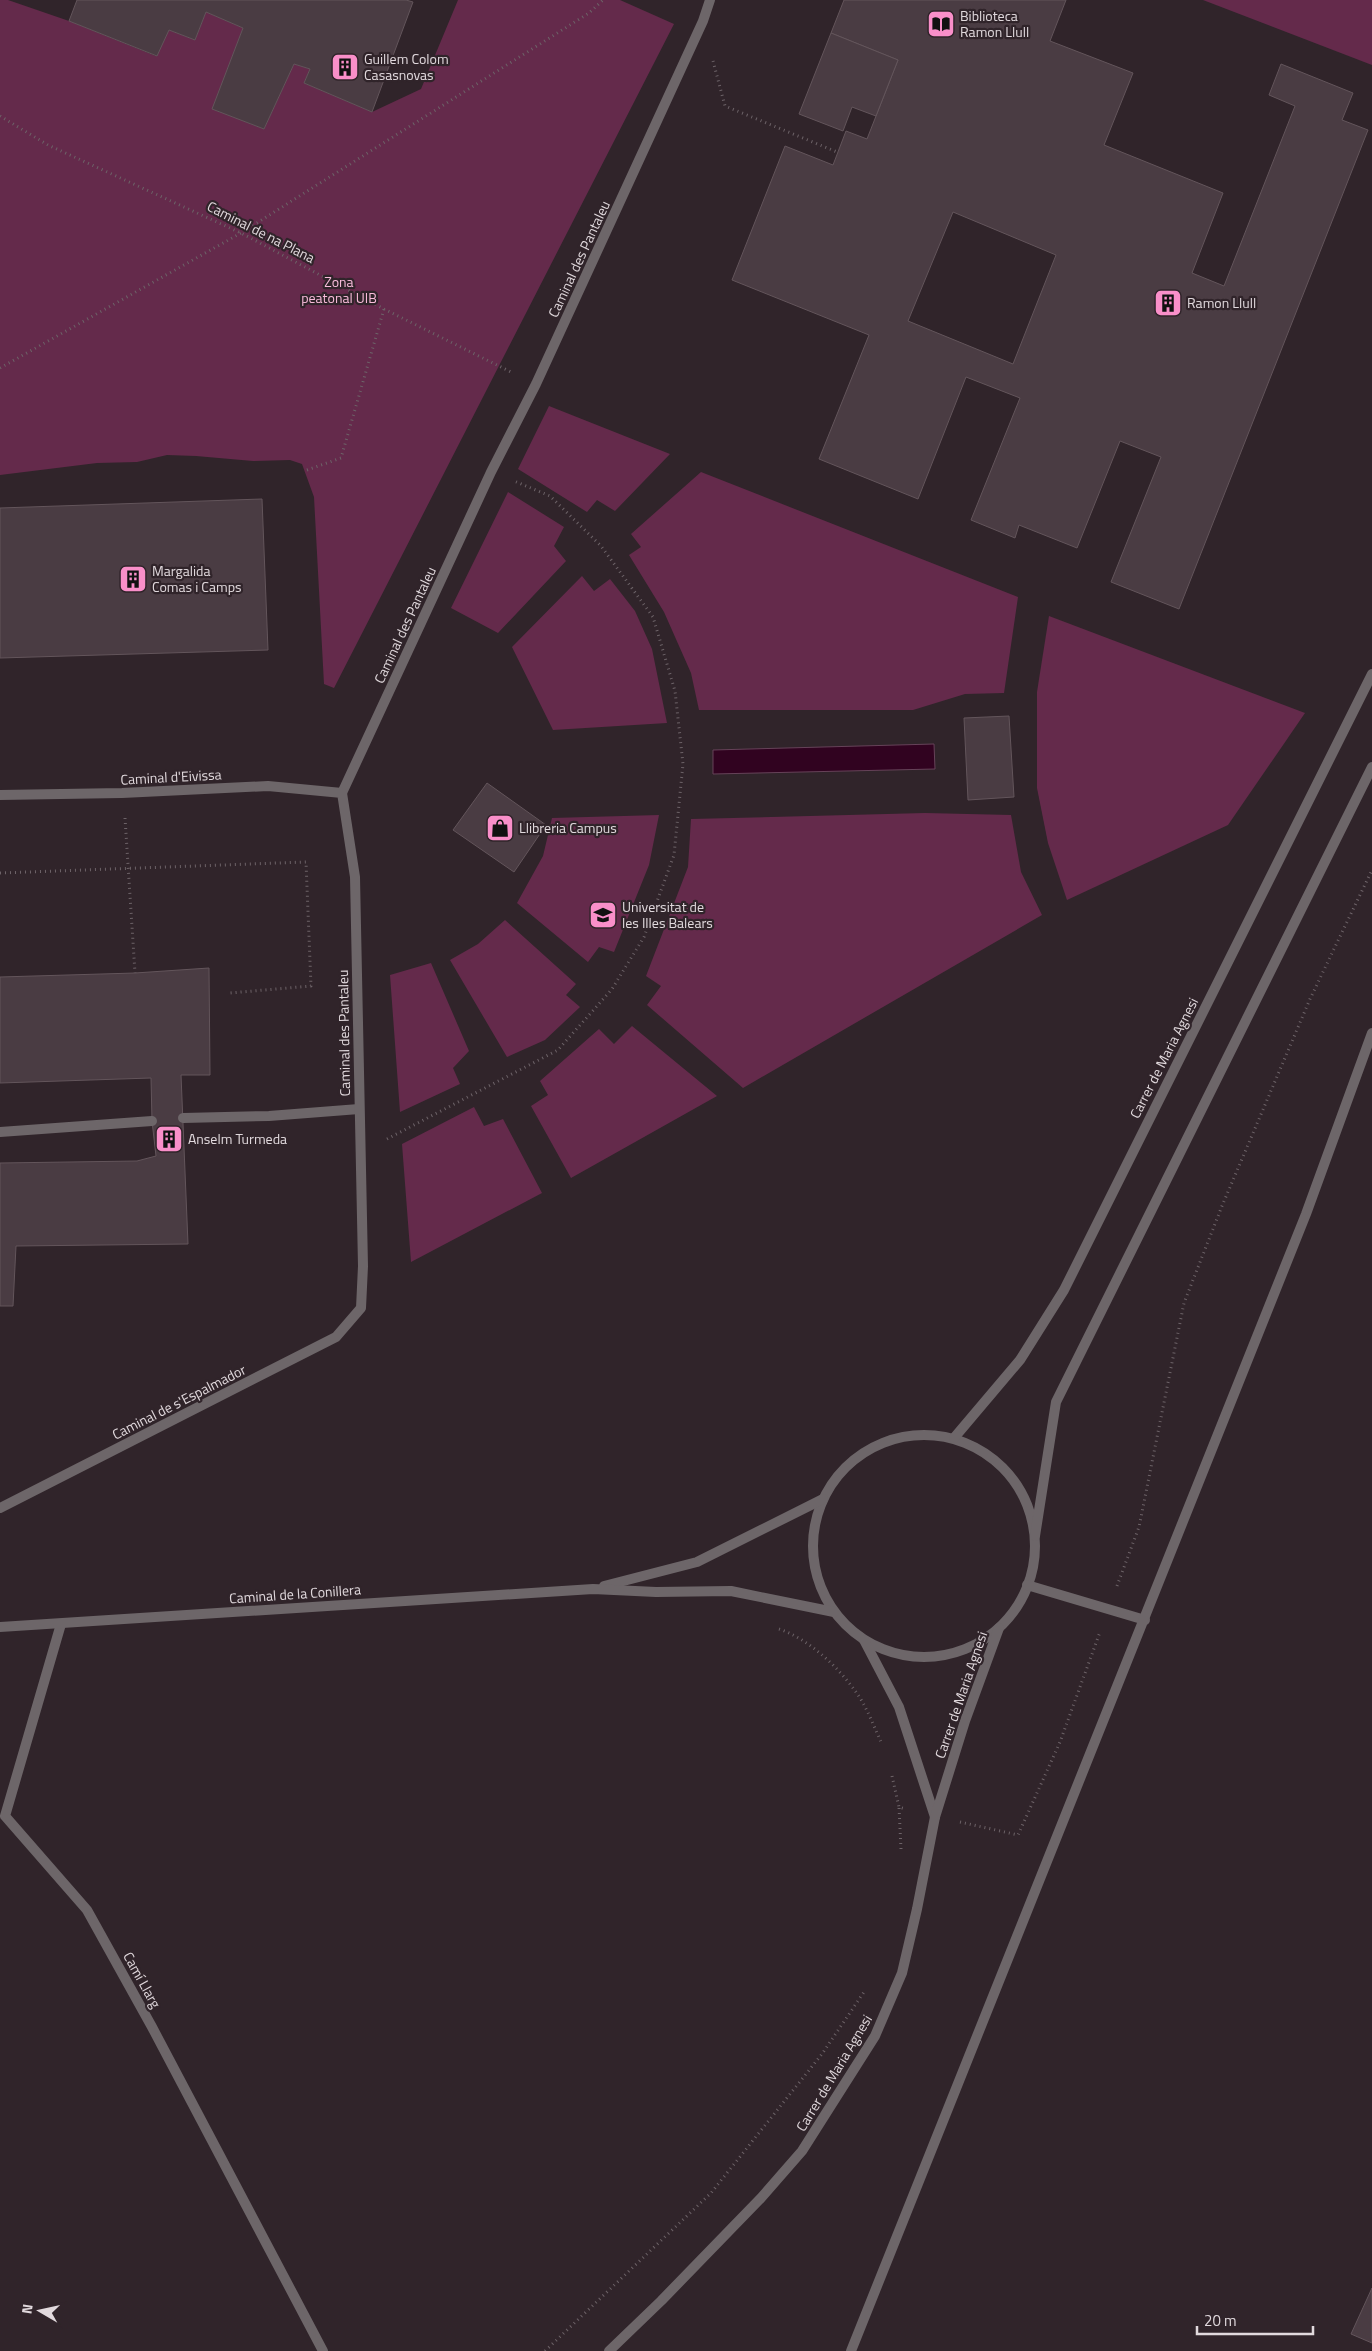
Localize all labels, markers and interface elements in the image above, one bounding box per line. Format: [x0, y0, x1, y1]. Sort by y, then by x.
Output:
place label: Biblioteca Ramon Llull [960, 5, 1029, 42]
library icon: Biblioteca Ramon Llull [926, 9, 956, 39]
place label: Guillem Colom Casasnovas [364, 48, 449, 85]
building icon: Guillem Colom Casasnovas [330, 52, 360, 82]
street label: Caminal de na Plana [204, 195, 319, 268]
street label: Caminal des Pantaleu [542, 197, 615, 321]
park label: Zona peatonal UIB [301, 271, 377, 308]
building icon: Ramon Llull [1153, 288, 1183, 318]
place label: Ramon Llull [1187, 292, 1256, 313]
place label: Margalida Comas i Camps [152, 560, 242, 597]
street label: Caminal des Pantaleu [368, 563, 441, 687]
building icon: Margalida Comas i Camps [118, 564, 148, 594]
street label: Caminal d'Eivissa [120, 763, 222, 790]
shop icon: Llibreria Campus [485, 813, 515, 843]
place label: Llibreria Campus [519, 817, 617, 838]
place label: Universitat de les Illes Balears [622, 896, 713, 933]
school or university icon: Universitat de les Illes Balears [588, 900, 618, 930]
street label: Caminal des Pantaleu [332, 969, 355, 1097]
street label: Carrer de Maria Agnesi [1124, 994, 1203, 1122]
building icon: Anselm Turmeda [154, 1124, 184, 1154]
place label: Anselm Turmeda [188, 1128, 287, 1149]
street label: Caminal de s'Espalmador [108, 1359, 249, 1444]
street label: Caminal de la Conillera [228, 1578, 362, 1609]
street label: Carrer de Maria Agnesi [929, 1628, 992, 1761]
street label: Camí Llarg [118, 1948, 167, 2012]
street label: Carrer de Maria Agnesi [790, 2010, 877, 2135]
north arrow [15, 2286, 65, 2336]
text: N [16, 2302, 38, 2315]
scale bar [1197, 2304, 1313, 2336]
text: 20 m [1204, 2309, 1237, 2332]

